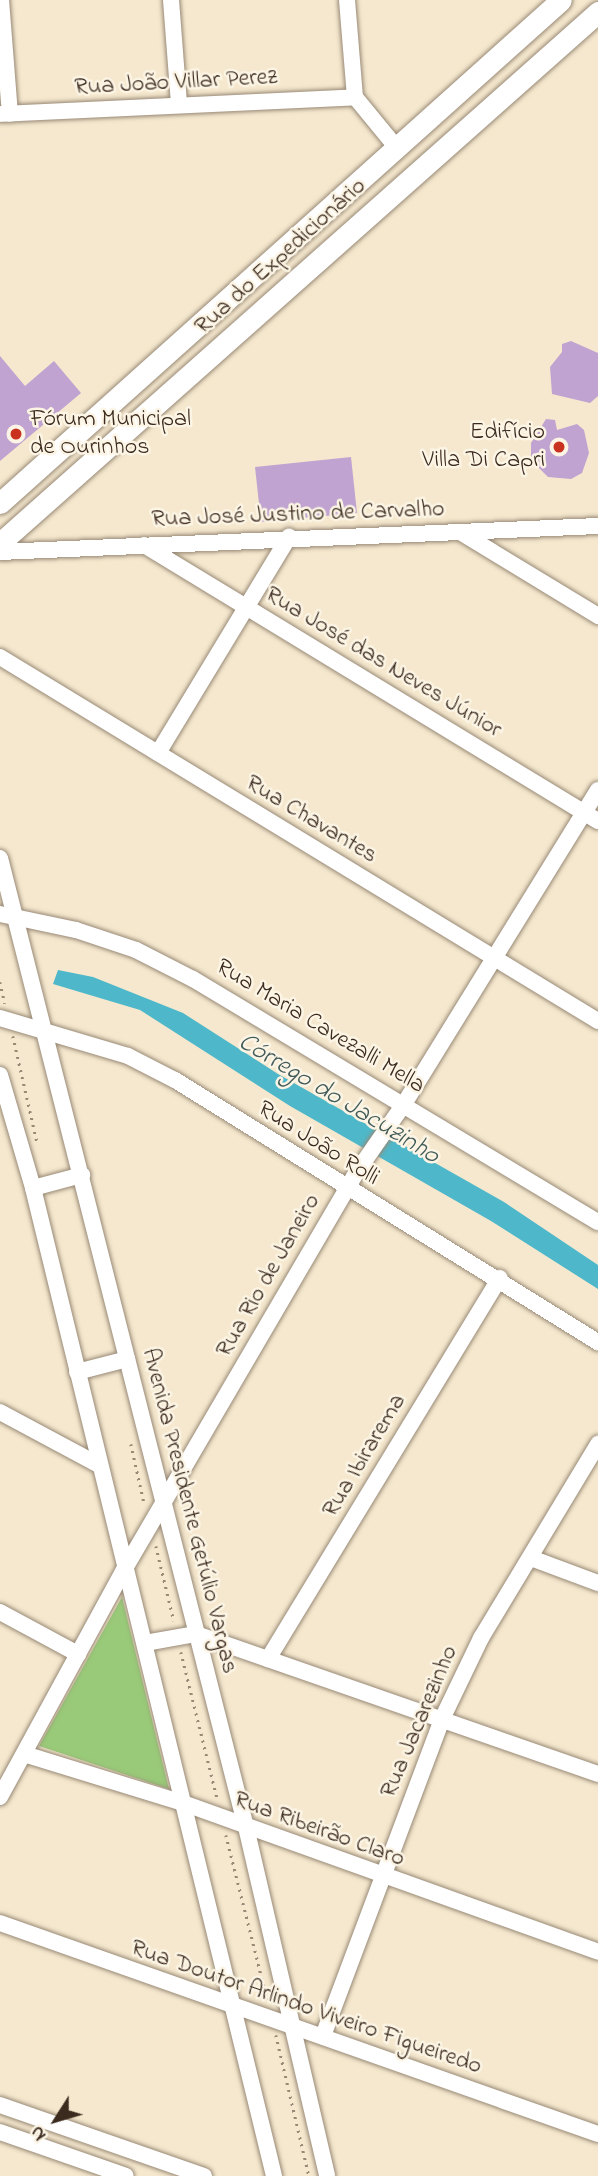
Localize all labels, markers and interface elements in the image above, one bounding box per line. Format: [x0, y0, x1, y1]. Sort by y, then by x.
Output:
street label: Rua João Villar Perez [74, 63, 278, 103]
street label: Rua do Expedicionário [189, 173, 373, 341]
place label: Fórum Municipal de Ourinhos [30, 406, 191, 462]
place label: Edifício Villa Di Capri [422, 419, 545, 475]
marker: Fórum Municipal de Ourinhos [8, 426, 24, 442]
marker: Edifício Villa Di Capri [551, 439, 567, 455]
street label: Rua José Justino de Carvalho [151, 495, 445, 535]
street label: Rua José das Neves Júnior [259, 581, 507, 745]
street label: Rua Chavantes [240, 769, 382, 871]
street label: Rua Maria Cavezalli Mella [210, 953, 430, 1101]
water label: Córrego do Jacuzinho [232, 1028, 444, 1172]
street label: Rua João Rolli [252, 1095, 384, 1193]
street label: Rua Rio de Janeiro [211, 1189, 327, 1363]
street label: Avenida Presidente Getúlio Vargas [135, 1345, 243, 1677]
street label: Rua Ibirarema [317, 1389, 413, 1523]
street label: Rua Jacarezinho [375, 1642, 465, 1802]
street label: Rua Ribeirão Claro [230, 1786, 408, 1874]
street label: Rua Doutor Arlindo Viveiro Figueiredo [127, 1934, 485, 2082]
north arrow [21, 2085, 91, 2155]
text: N [24, 2120, 53, 2146]

